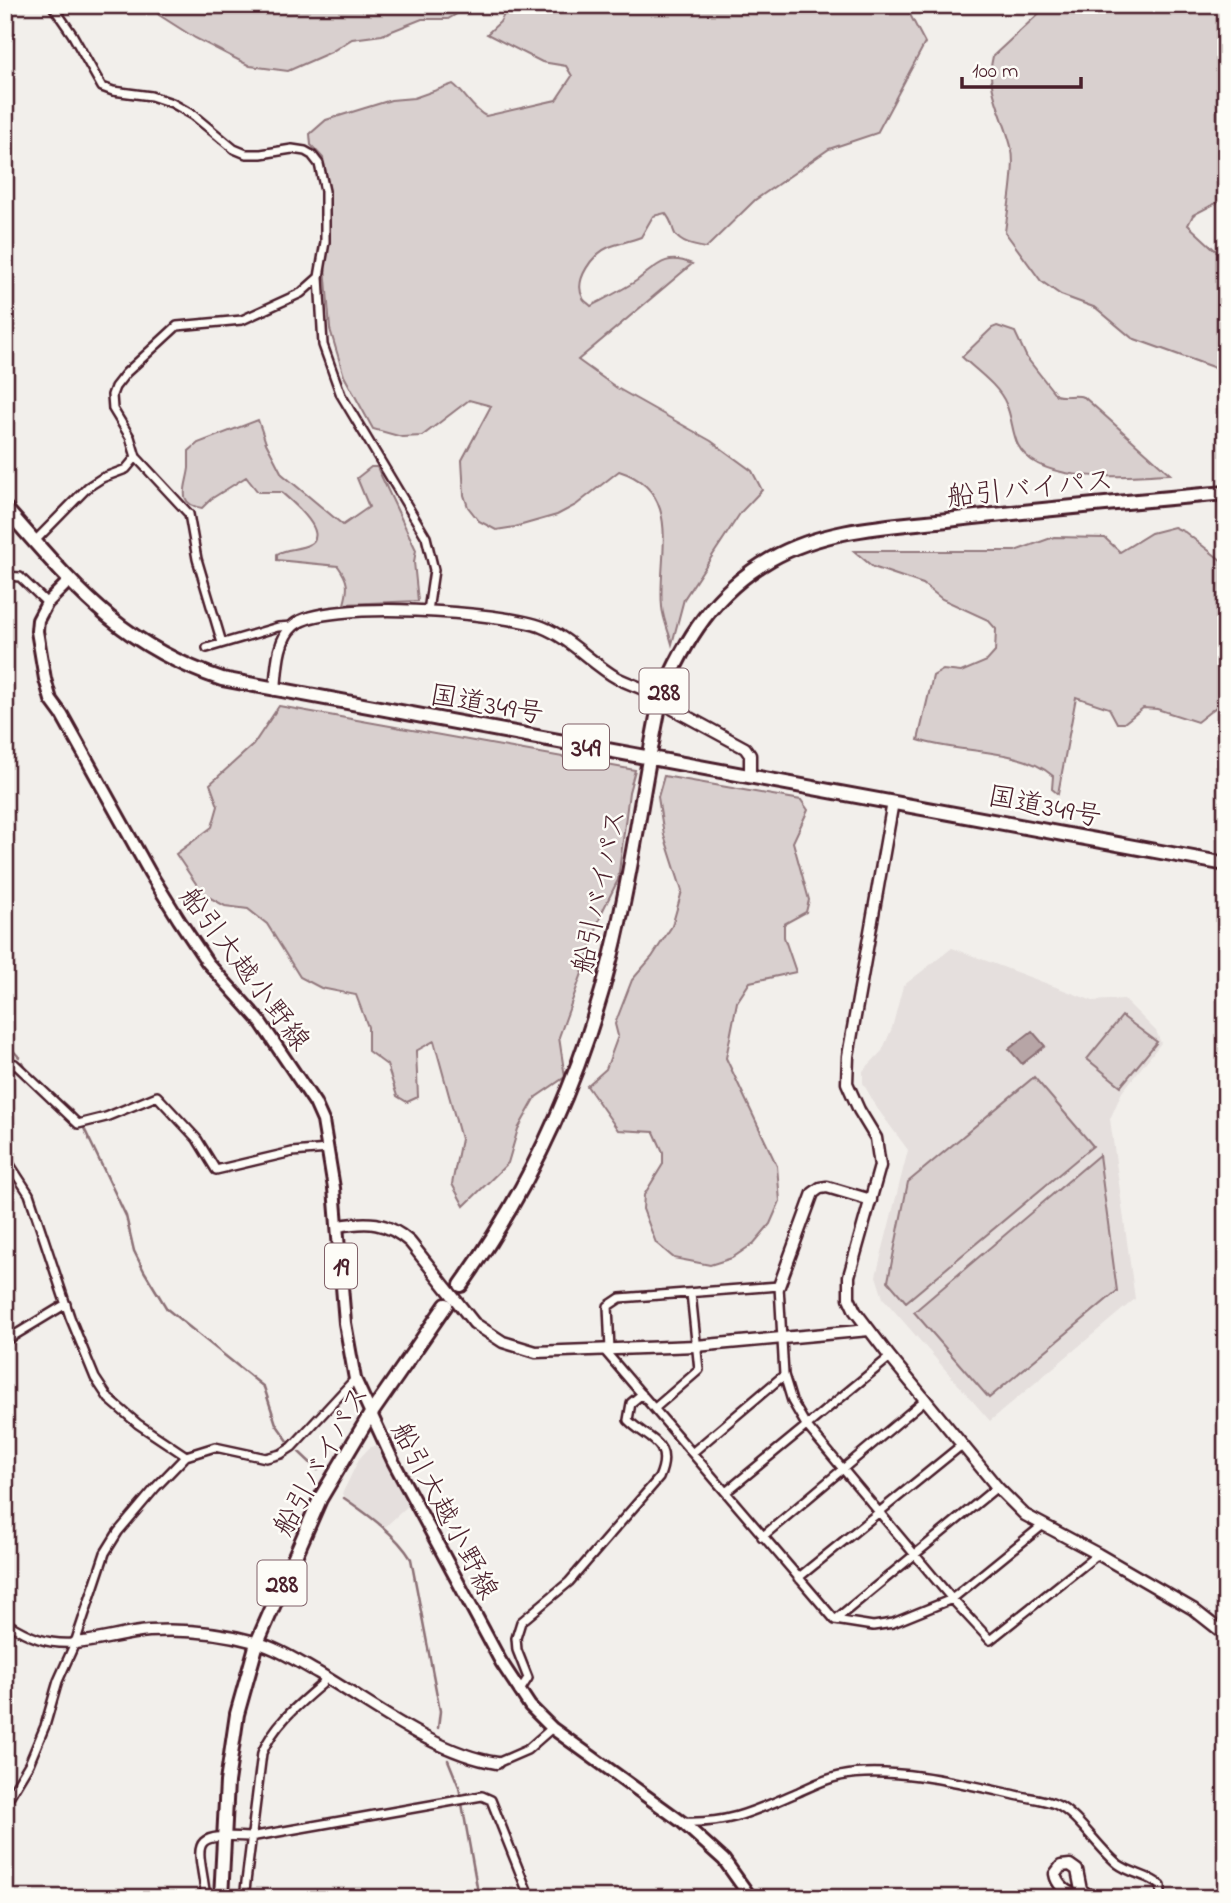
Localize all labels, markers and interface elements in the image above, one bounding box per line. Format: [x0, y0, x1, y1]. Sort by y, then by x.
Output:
scale bar [962, 46, 1080, 90]
text: 100 m [972, 57, 1018, 87]
street label: 船引バイパス [945, 461, 1116, 520]
road number: 288 [640, 668, 688, 713]
street label: 国道349号 [426, 676, 547, 737]
road number: 349 [563, 724, 609, 769]
street label: 国道349号 [984, 777, 1105, 840]
street label: 船引バイパス [564, 806, 639, 978]
street label: 船引大越小野線 [168, 879, 319, 1061]
road number: 19 [325, 1244, 357, 1288]
street label: 船引バイパス [265, 1379, 382, 1545]
street label: 船引大越小野線 [379, 1415, 507, 1608]
road number: 288 [258, 1560, 306, 1606]

